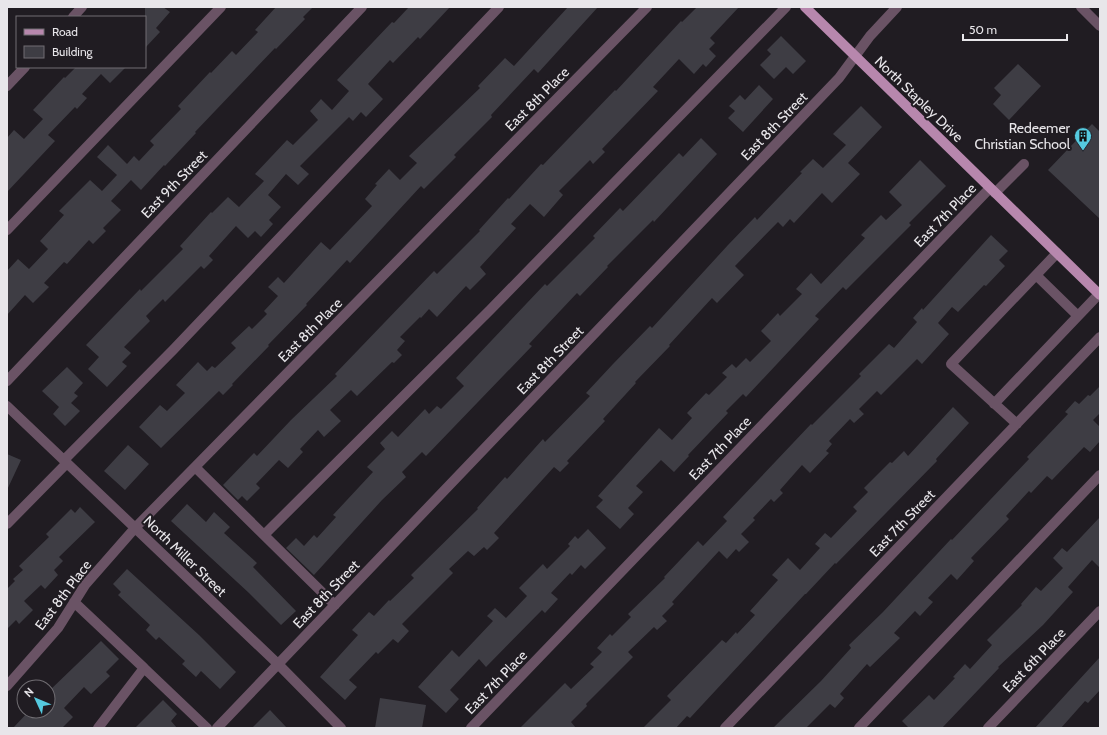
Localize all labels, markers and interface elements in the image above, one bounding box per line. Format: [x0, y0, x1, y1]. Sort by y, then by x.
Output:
legend [16, 16, 146, 68]
scale bar [963, 16, 1067, 42]
text: 50 m [969, 22, 997, 37]
text: Road [52, 24, 78, 39]
text: Building [52, 44, 94, 59]
street label: North Stapley Drive [871, 52, 967, 146]
street label: East 8th Place [501, 63, 573, 135]
street label: East 8th Street [737, 88, 811, 164]
place label: Redeemer Christian School [974, 119, 1071, 153]
building icon: Redeemer Christian School [1073, 126, 1093, 151]
street label: East 9th Street [137, 146, 211, 222]
street label: East 7th Place [910, 179, 980, 251]
street label: East 8th Place [274, 294, 346, 366]
street label: East 8th Street [513, 322, 587, 398]
street label: East 7th Place [685, 412, 755, 484]
street label: East 7th Street [865, 485, 939, 560]
street label: North Miller Street [140, 512, 231, 600]
street label: East 8th Place [31, 556, 95, 634]
street label: East 8th Street [289, 556, 363, 632]
street label: East 6th Place [999, 624, 1069, 696]
street label: East 7th Place [461, 646, 531, 718]
north arrow [16, 679, 56, 719]
text: N [21, 684, 37, 700]

